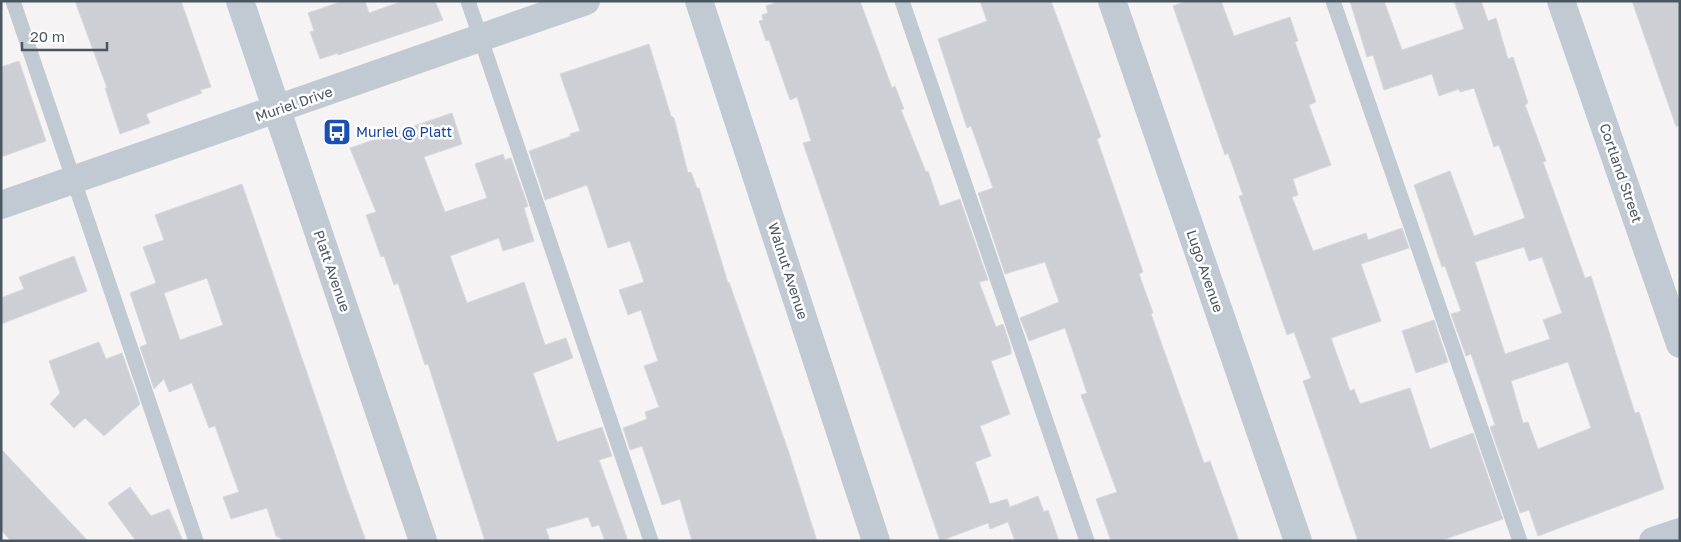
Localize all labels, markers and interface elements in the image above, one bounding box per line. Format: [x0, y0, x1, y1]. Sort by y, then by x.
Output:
scale bar [22, 20, 108, 52]
text: 20 m [30, 27, 65, 45]
street label: Muriel Drive [253, 82, 335, 125]
bus stop icon: Muriel @ Platt [322, 117, 352, 147]
street label: Cortland Street [1597, 121, 1646, 225]
place label: Muriel @ Platt [356, 123, 452, 140]
street label: Walnut Avenue [765, 220, 812, 321]
street label: Lugo Avenue [1183, 227, 1228, 314]
street label: Platt Avenue [311, 228, 354, 314]

